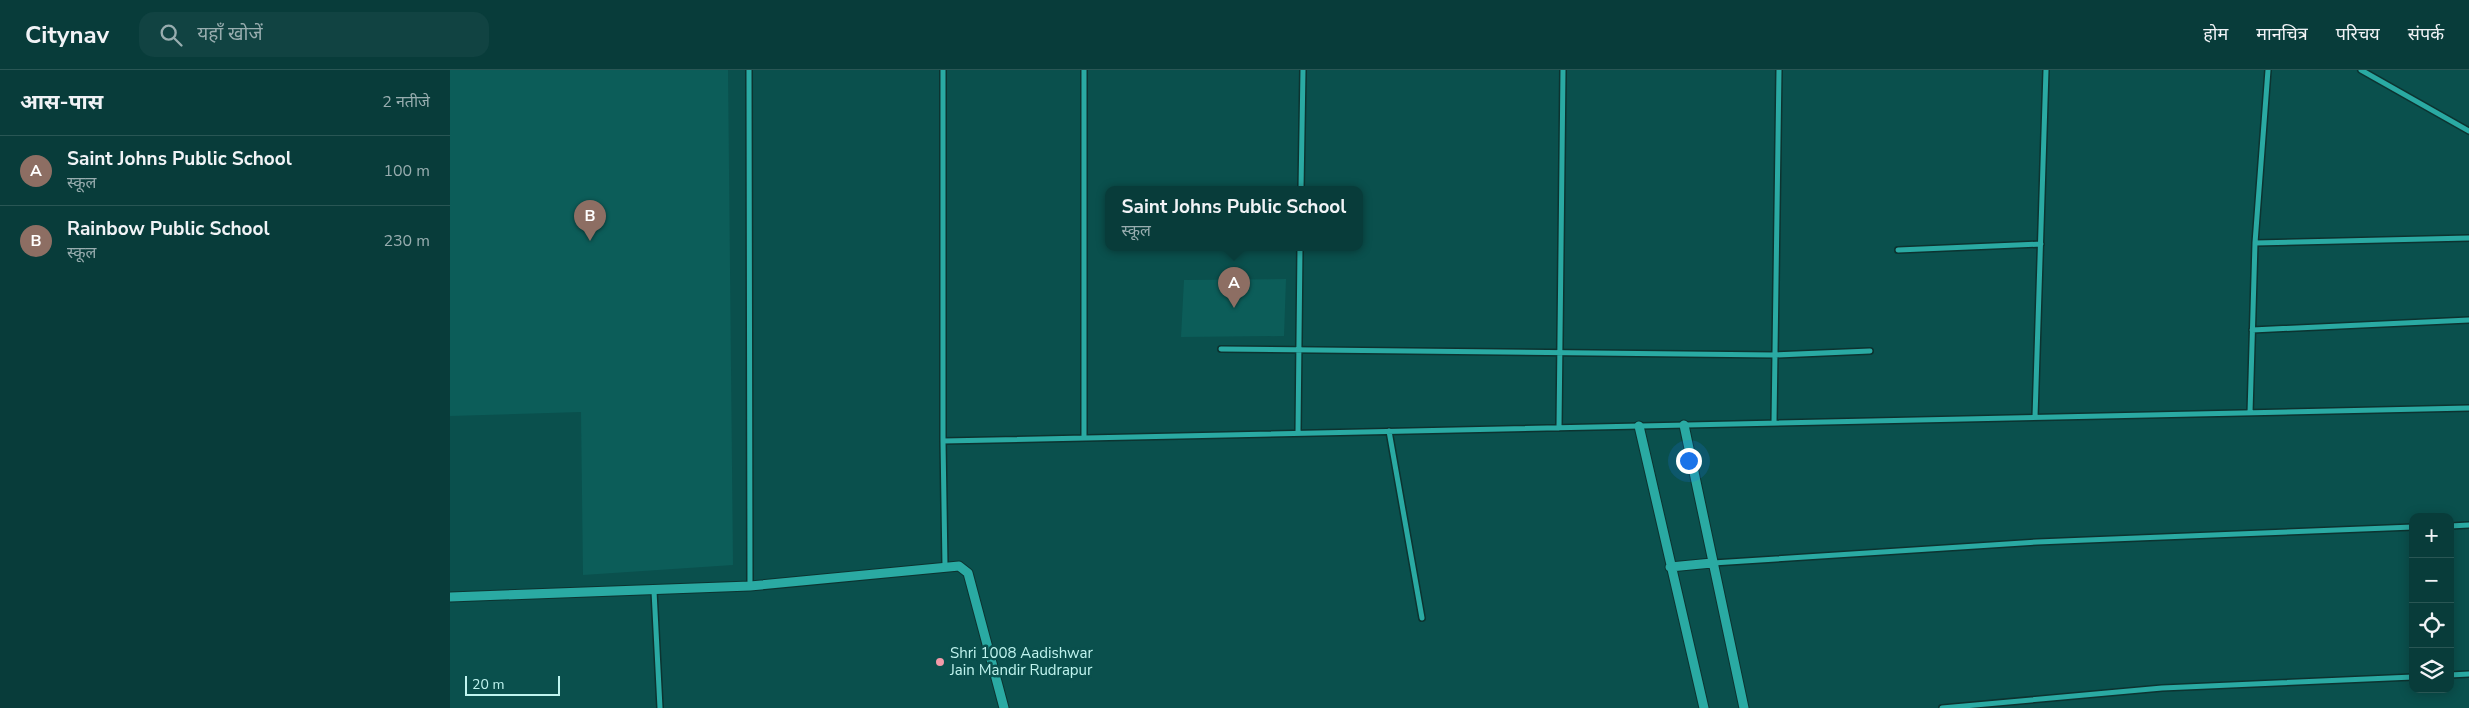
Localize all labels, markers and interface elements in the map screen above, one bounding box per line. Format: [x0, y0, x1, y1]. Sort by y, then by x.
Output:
search box [139, 12, 489, 57]
text: Citynav [25, 19, 109, 51]
icon: search [157, 21, 185, 49]
text: यहाँ खोजें [197, 21, 263, 47]
text: होम [2203, 22, 2228, 46]
text: मानचित्र [2256, 22, 2308, 46]
text: परिचय [2336, 22, 2380, 46]
text: संपर्क [2408, 22, 2444, 46]
text: आस-पास [20, 88, 103, 116]
text: 2 नतीजे [382, 91, 430, 113]
text: Saint Johns Public School [67, 146, 292, 172]
text: A [30, 160, 42, 182]
text: 100 m [383, 160, 430, 182]
text: स्कूल [67, 172, 96, 194]
popup [1105, 186, 1363, 251]
text: Saint Johns Public School [1122, 194, 1346, 220]
pin: B [574, 200, 606, 241]
text: Rainbow Public School [67, 216, 269, 242]
text: स्कूल [1122, 220, 1151, 242]
text: B [30, 230, 42, 252]
text: 230 m [383, 230, 430, 252]
text: स्कूल [67, 242, 96, 264]
pin: A [1218, 267, 1250, 308]
your location [1676, 448, 1702, 474]
map controls [2409, 513, 2454, 693]
button: + [2409, 513, 2454, 558]
button: − [2409, 558, 2454, 603]
button: locate [2409, 603, 2454, 648]
place label: Shri 1008 Aadishwar Jain Mandir Rudrapur [949, 643, 1093, 680]
button: layers [2409, 648, 2454, 693]
marker: Shri 1008 Aadishwar Jain Mandir Rudrapur [934, 656, 946, 668]
scale bar [465, 673, 560, 696]
text: 20 m [472, 675, 504, 694]

